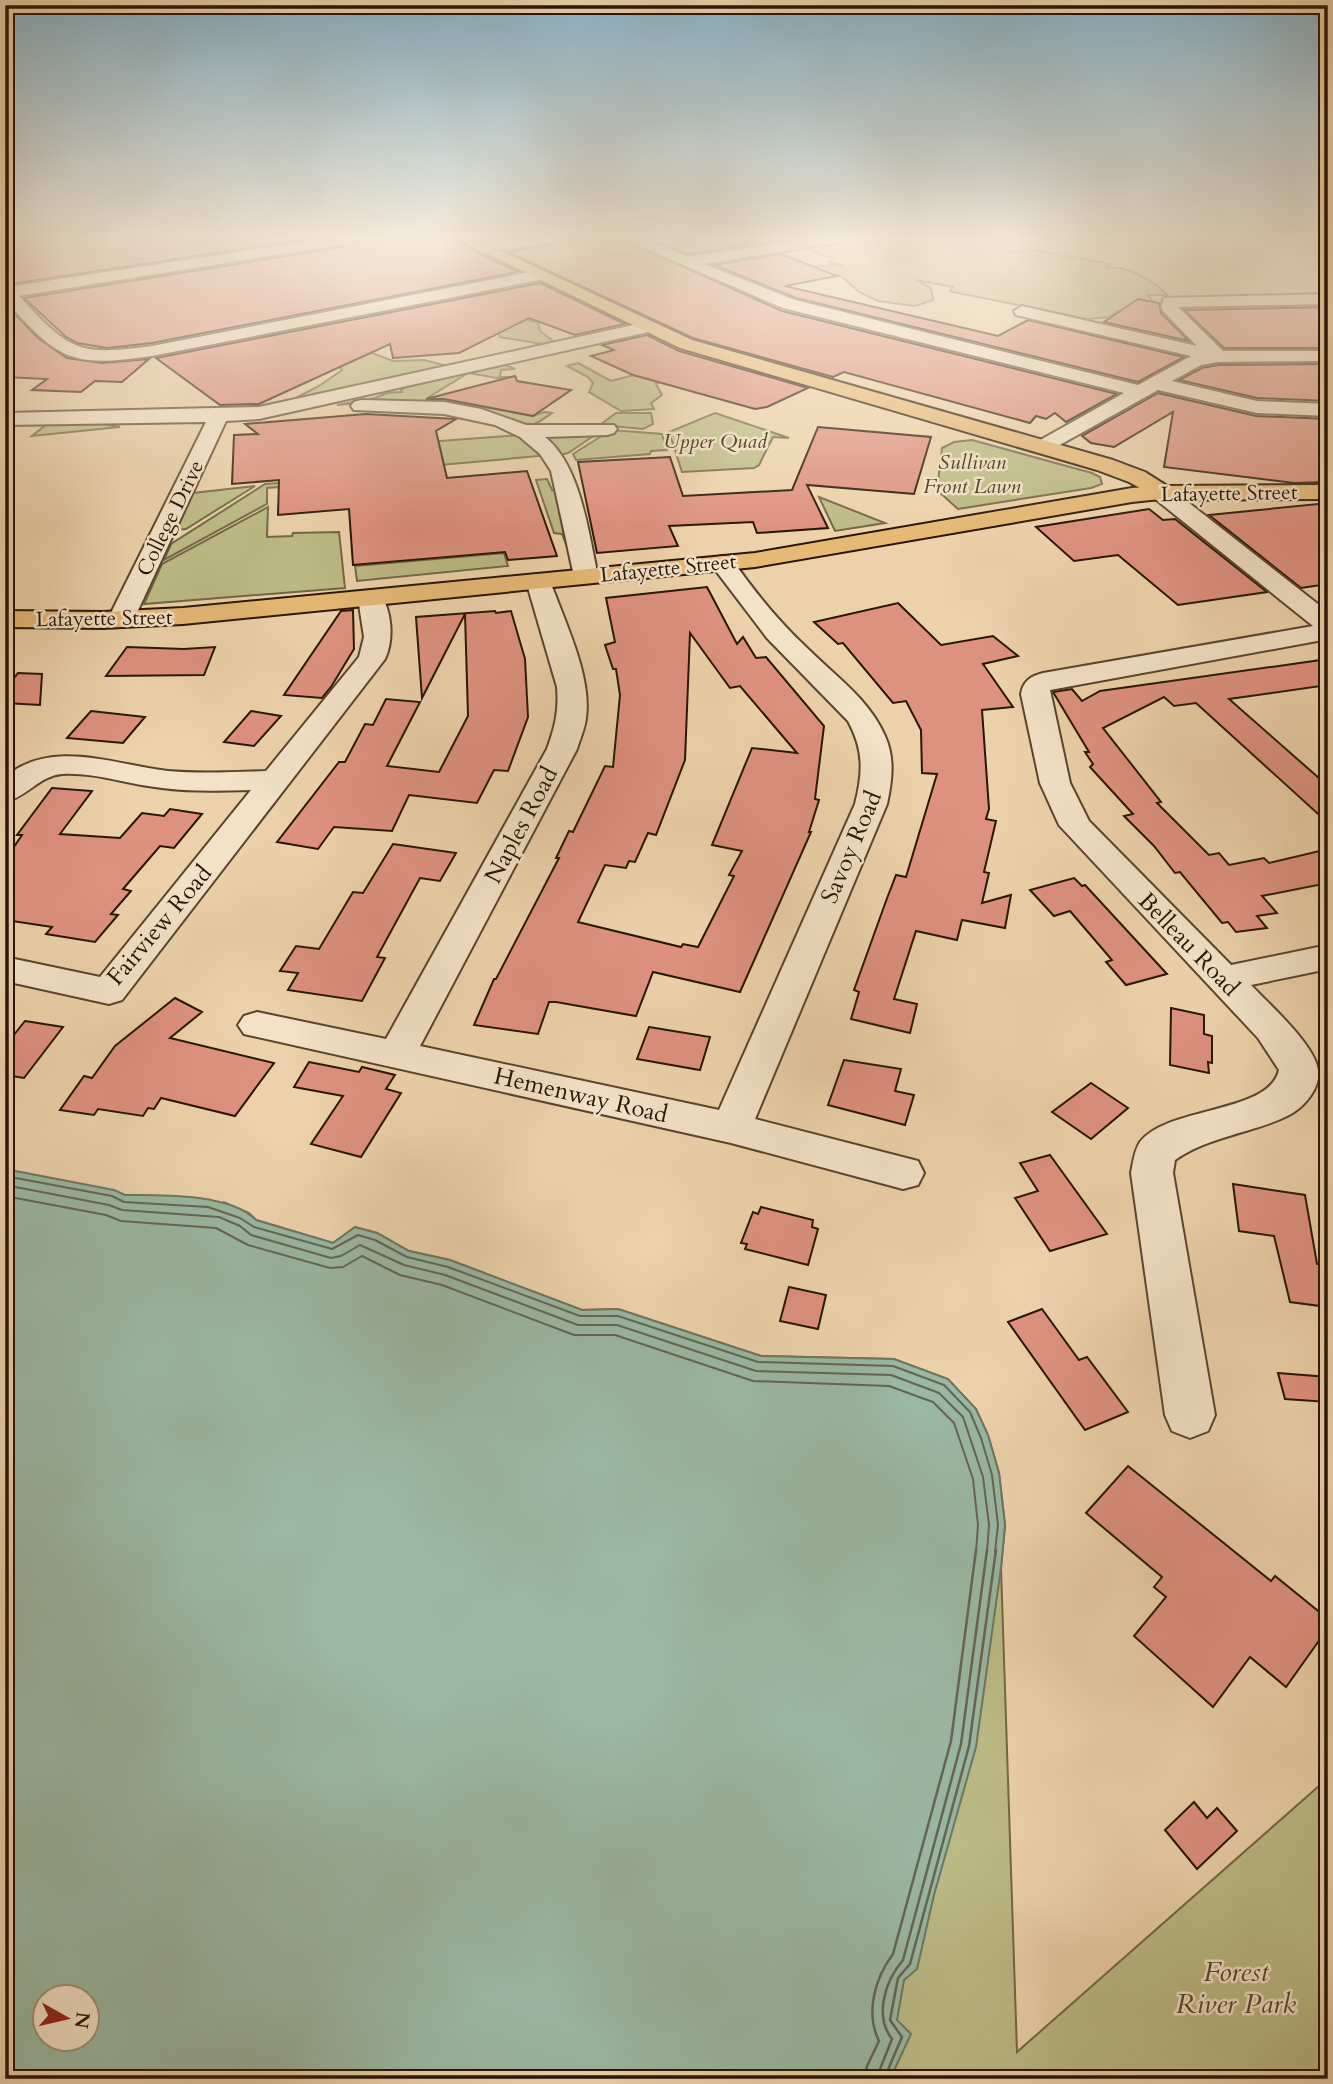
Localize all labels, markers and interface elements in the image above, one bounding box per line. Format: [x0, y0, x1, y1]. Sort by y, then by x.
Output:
park label: Upper Quad [663, 427, 768, 456]
park label: Sullivan Front Lawn [923, 448, 1022, 501]
street label: College Drive [130, 456, 211, 581]
street label: Lafayette Street [1160, 478, 1298, 509]
street label: Lafayette Street [598, 547, 738, 590]
street label: Lafayette Street [35, 603, 173, 634]
street label: Naples Road [477, 761, 566, 889]
street label: Savoy Road [813, 786, 890, 909]
street label: Fairview Road [99, 858, 220, 993]
street label: Belleau Road [1131, 885, 1247, 1004]
street label: Hemenway Road [491, 1059, 671, 1132]
park label: Forest River Park [1176, 1953, 1296, 2023]
north arrow [32, 1982, 102, 2052]
text: N [68, 2010, 96, 2031]

